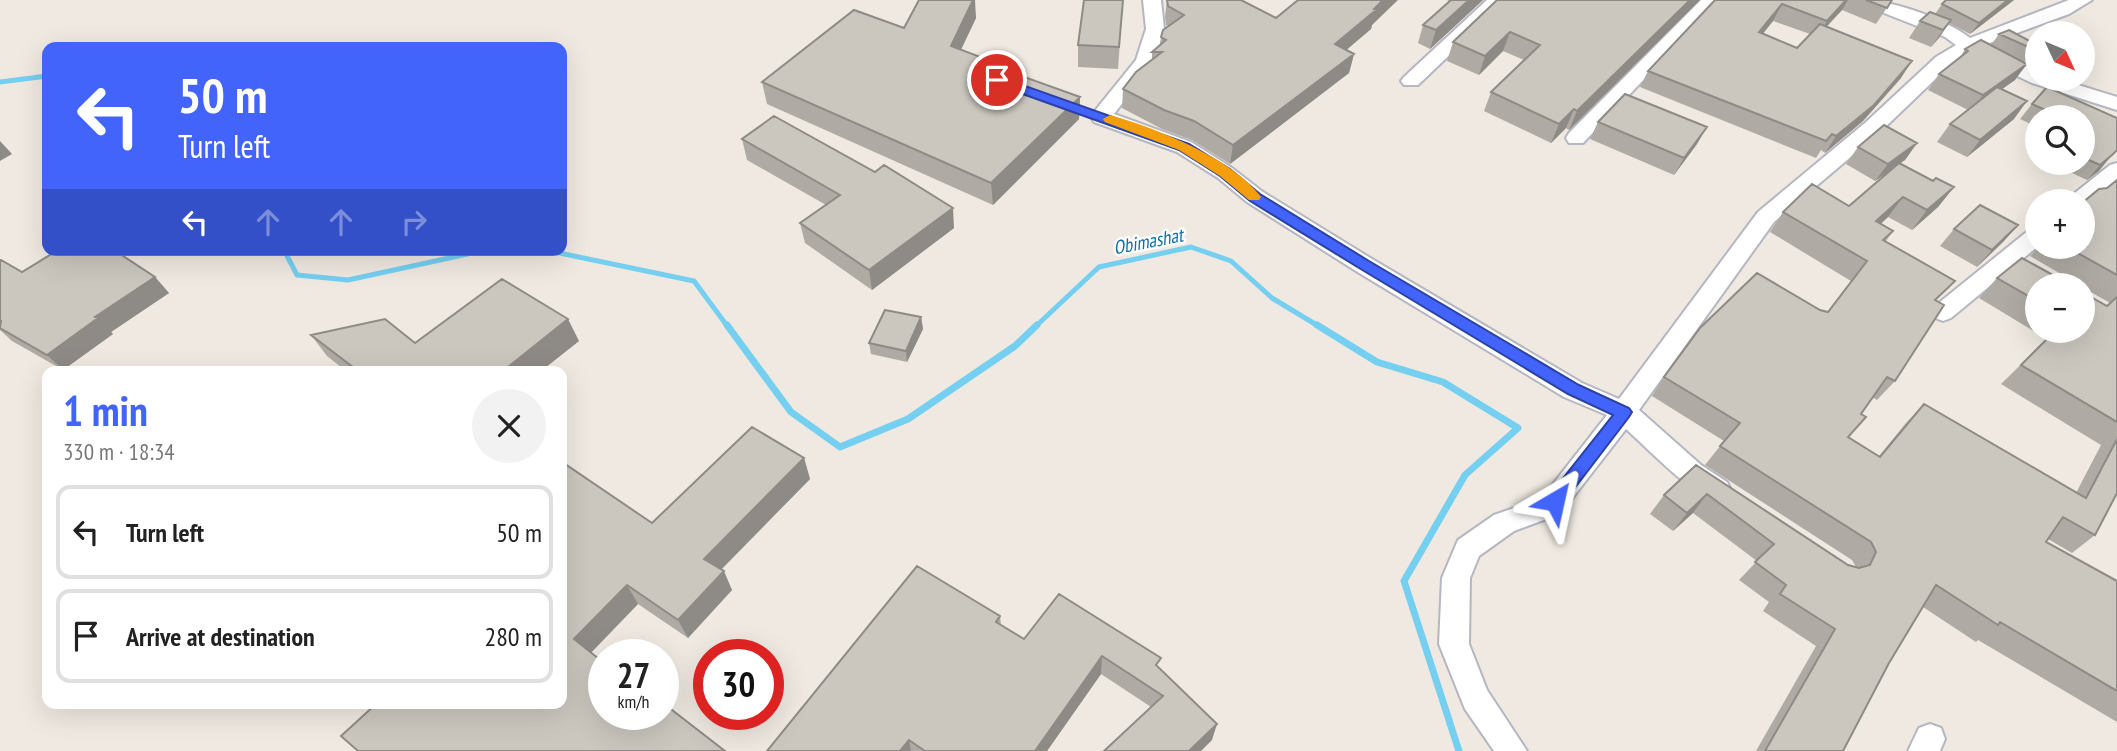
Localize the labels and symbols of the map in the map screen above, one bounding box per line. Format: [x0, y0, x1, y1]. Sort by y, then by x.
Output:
north arrow [2025, 21, 2095, 91]
pin [967, 50, 1027, 110]
water label: Obimashat [1111, 222, 1188, 259]
position arrow [1518, 464, 1592, 538]
speed limit sign: 30 [693, 639, 784, 730]

